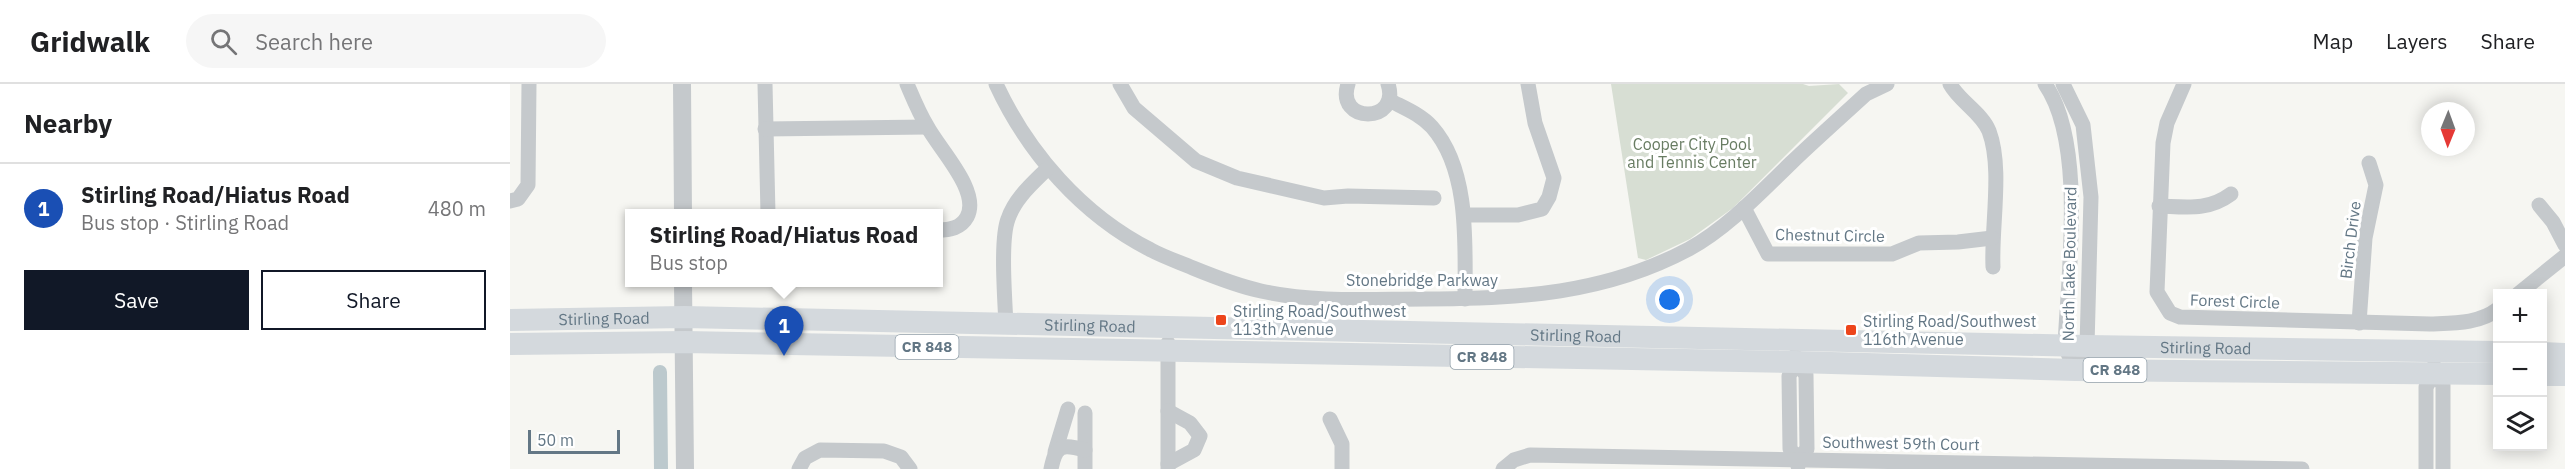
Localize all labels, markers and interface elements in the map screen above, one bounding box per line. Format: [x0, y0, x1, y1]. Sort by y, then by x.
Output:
search box [186, 14, 606, 68]
text: Gridwalk [30, 23, 150, 60]
icon: search [207, 25, 240, 58]
text: Search here [255, 27, 373, 56]
text: Map [2313, 27, 2353, 55]
text: Layers [2386, 27, 2448, 55]
text: Share [2481, 27, 2535, 55]
north arrow [2421, 102, 2475, 156]
text: Nearby [24, 106, 112, 140]
park label: Cooper City Pool and Tennis Center [1627, 134, 1757, 172]
text: Stirling Road/Hiatus Road [81, 180, 350, 209]
street label: North Lake Boulevard [2058, 186, 2080, 342]
text: 1 [38, 195, 50, 222]
text: 480 m [428, 195, 486, 222]
street label: Birch Drive [2335, 200, 2365, 280]
text: Bus stop · Stirling Road [81, 209, 289, 236]
popup [625, 209, 943, 287]
text: Stirling Road/Hiatus Road [650, 220, 918, 249]
street label: Chestnut Circle [1775, 224, 1885, 246]
text: Bus stop [650, 249, 728, 276]
button: Save [24, 270, 249, 330]
button: Share [261, 270, 486, 330]
street label: Stonebridge Parkway [1346, 270, 1498, 290]
your location [1655, 285, 1684, 314]
street label: Forest Circle [2190, 289, 2281, 313]
map controls [2493, 289, 2547, 451]
button: + [2493, 289, 2547, 343]
place label: Stirling Road/Southwest 113th Avenue [1233, 301, 1406, 339]
pin: 1 [764, 306, 804, 356]
street label: Stirling Road [558, 308, 650, 329]
place label: Stirling Road/Southwest 116th Avenue [1863, 311, 2036, 349]
marker: Stirling Road/Southwest 113th Avenue [1214, 313, 1228, 327]
street label: Stirling Road [1044, 314, 1136, 336]
marker: Stirling Road/Southwest 116th Avenue [1844, 323, 1858, 337]
street label: Stirling Road [1530, 324, 1622, 346]
road number: CR 848 [896, 335, 958, 359]
street label: Stirling Road [2160, 337, 2251, 358]
button: − [2493, 343, 2547, 397]
road number: CR 848 [1450, 345, 1514, 369]
road number: CR 848 [2084, 358, 2146, 382]
button: layers [2493, 397, 2547, 451]
scale bar [528, 427, 620, 454]
text: 50 m [537, 430, 574, 450]
street label: Southwest 59th Court [1822, 432, 1980, 454]

